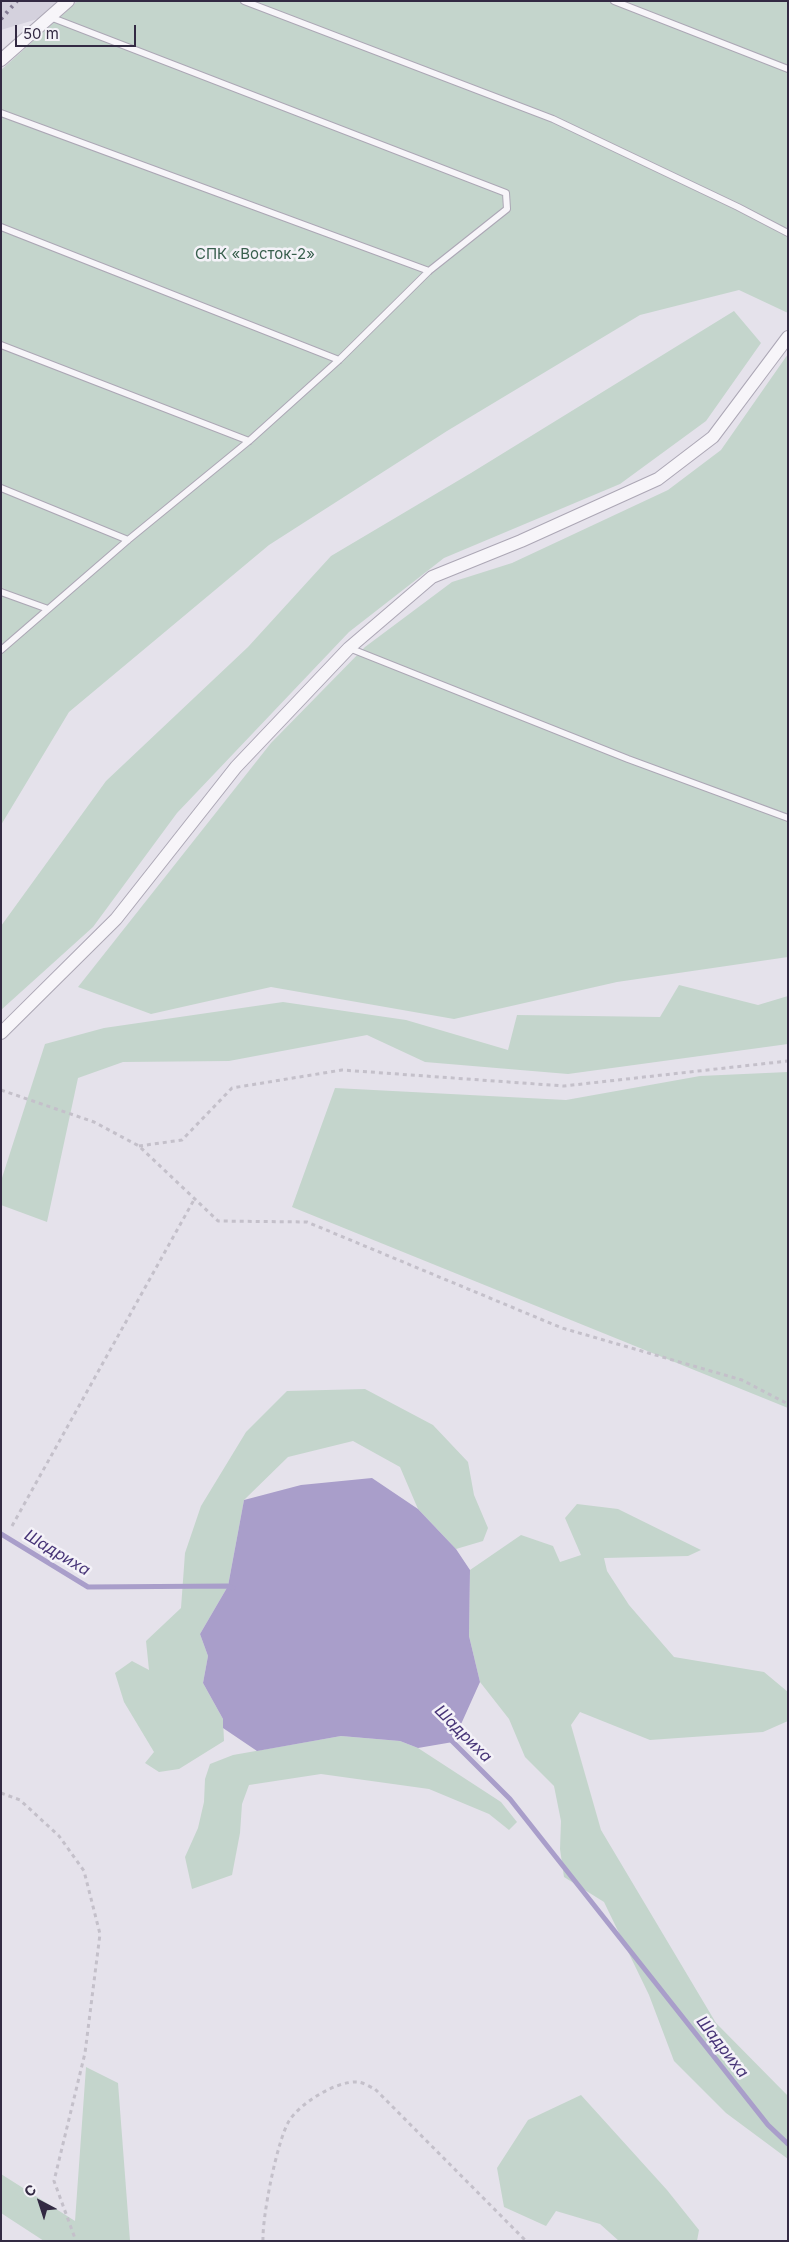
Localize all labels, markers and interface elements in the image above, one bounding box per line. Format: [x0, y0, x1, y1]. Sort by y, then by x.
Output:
scale bar [18, 15, 139, 47]
text: 50 m [23, 24, 59, 43]
park label: СПК «Восток-2» [195, 245, 315, 263]
water label: Шадриха [21, 1526, 93, 1580]
water label: Шадриха [430, 1701, 496, 1767]
water label: Шадриха [692, 2012, 752, 2082]
north arrow [15, 2177, 65, 2227]
text: С [21, 2180, 39, 2200]

